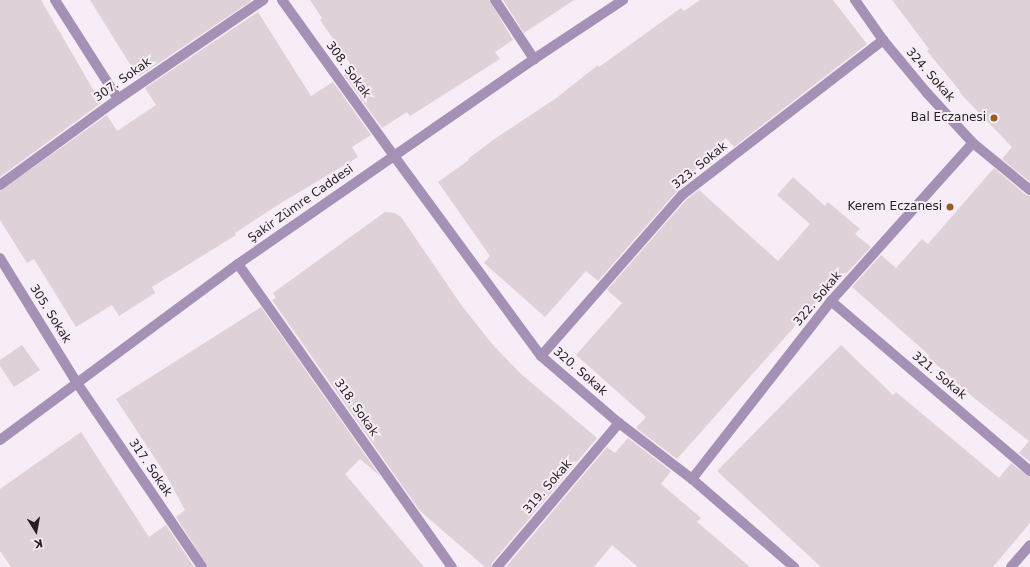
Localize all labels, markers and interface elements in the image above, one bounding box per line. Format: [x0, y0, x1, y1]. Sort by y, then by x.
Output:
street label: 308. Sokak [323, 39, 373, 101]
street label: 324. Sokak [903, 45, 957, 105]
street label: 307. Sokak [92, 55, 154, 105]
place label: Bal Eczanesi [911, 111, 986, 125]
marker: Bal Eczanesi [989, 113, 999, 123]
street label: 323. Sokak [670, 139, 730, 193]
street label: Şakir Zümre Caddesi [246, 162, 356, 246]
place label: Kerem Eczanesi [847, 200, 942, 214]
marker: Kerem Eczanesi [945, 202, 955, 212]
street label: 322. Sokak [791, 269, 845, 329]
street label: 305. Sokak [26, 282, 74, 346]
street label: 320. Sokak [550, 345, 610, 399]
street label: 321. Sokak [909, 349, 969, 403]
street label: 318. Sokak [331, 377, 381, 439]
street label: 317. Sokak [125, 436, 175, 500]
street label: 319. Sokak [521, 457, 575, 517]
north arrow [16, 511, 56, 551]
text: K [33, 536, 44, 550]

